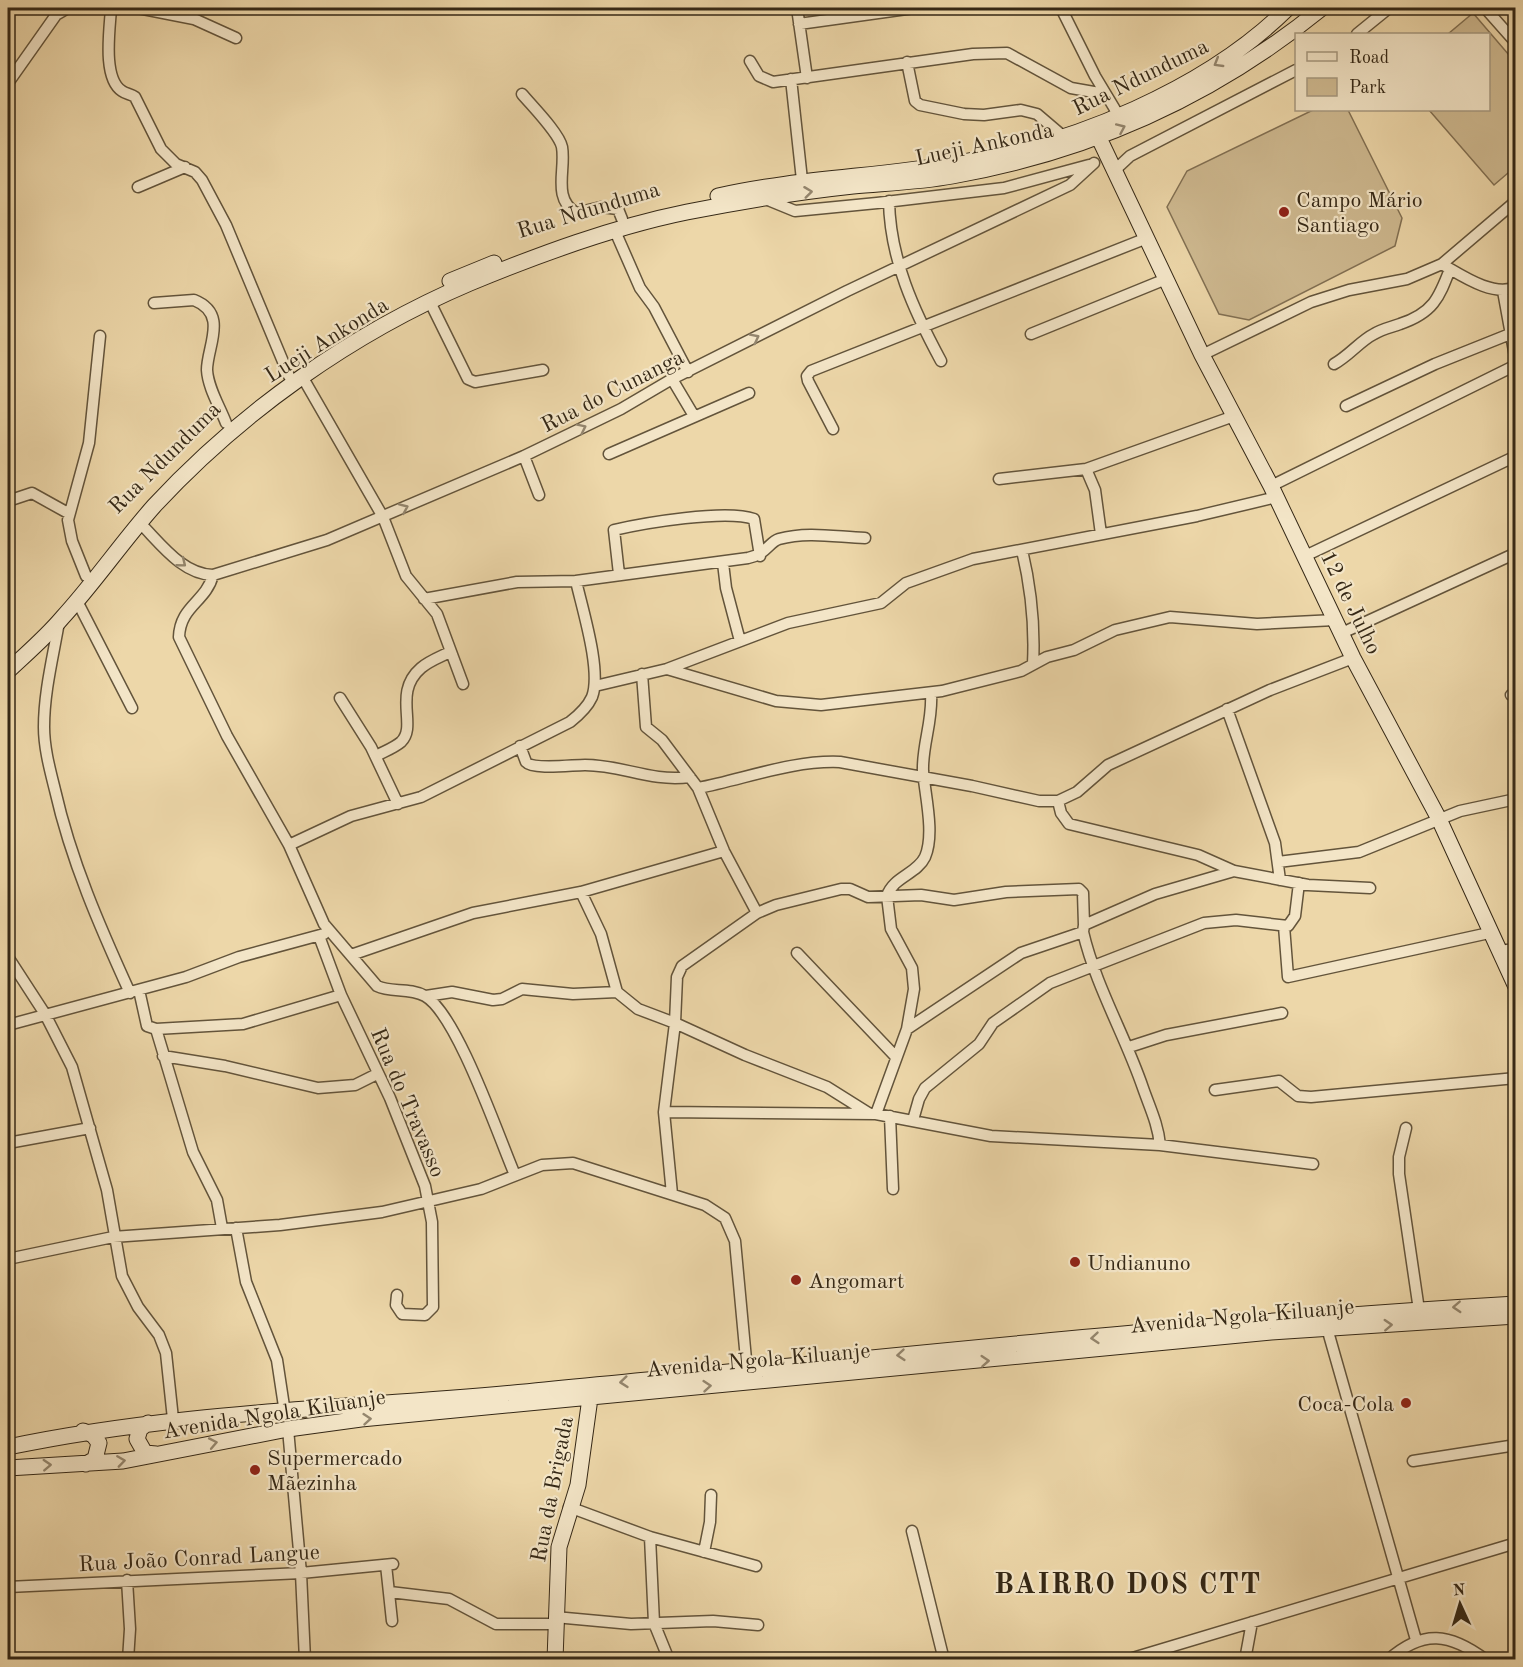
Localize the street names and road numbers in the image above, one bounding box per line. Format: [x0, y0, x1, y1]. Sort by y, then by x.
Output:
street label: Rua Ndunduma [1069, 35, 1212, 120]
street label: Lueji Ankonda [913, 120, 1056, 170]
street label: Rua Ndunduma [515, 179, 663, 243]
street label: Lueji Ankonda [261, 294, 393, 387]
street label: Rua do Cunanga [538, 346, 688, 437]
street label: Rua Ndunduma [105, 398, 226, 519]
street label: 12 de Julho [1316, 548, 1385, 658]
street label: Rua do Travasso [366, 1025, 449, 1181]
street label: Avenida Ngola Kiluanje [1129, 1296, 1355, 1338]
street label: Avenida Ngola Kiluanje [645, 1340, 871, 1382]
street label: Avenida Ngola Kiluanje [161, 1386, 387, 1443]
street label: Rua da Brigada [528, 1414, 578, 1564]
street label: Rua João Conrad Langue [78, 1542, 320, 1576]

